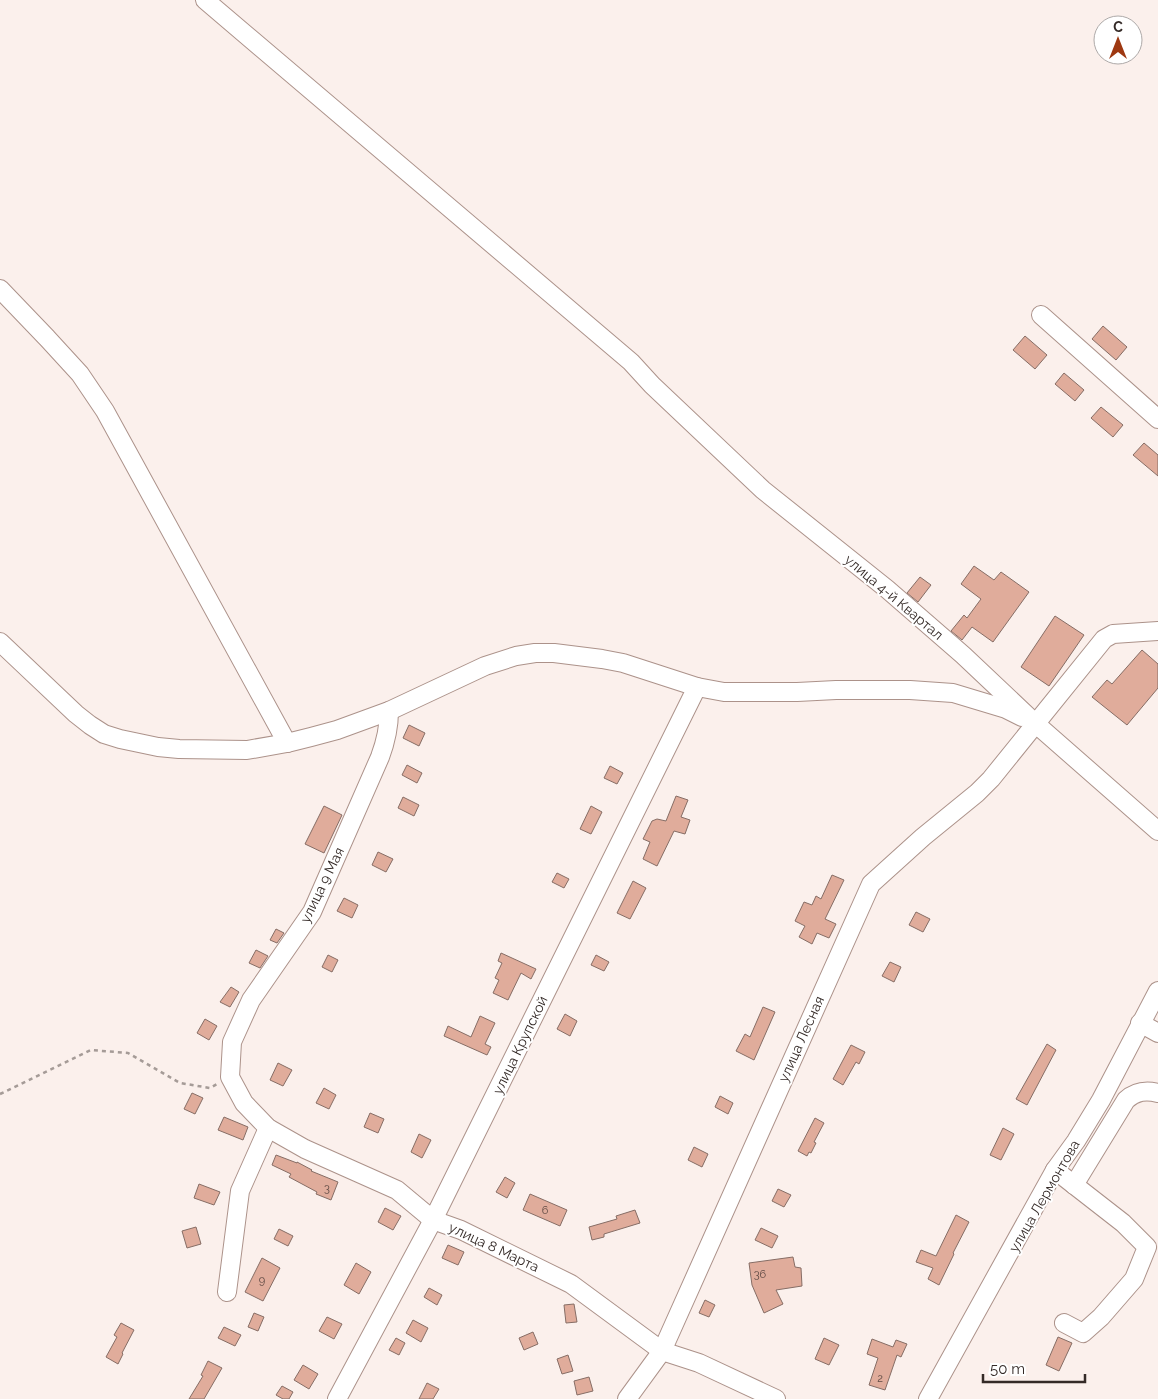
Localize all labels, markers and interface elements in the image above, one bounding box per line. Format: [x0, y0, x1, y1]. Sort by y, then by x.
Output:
north arrow [1093, 15, 1143, 65]
text: С [1113, 19, 1123, 35]
street label: улица 4-й Квартал [842, 551, 946, 643]
street label: улица 9 Мая [297, 845, 347, 925]
street label: улица Крупской [489, 993, 551, 1097]
street label: улица Лесная [775, 994, 827, 1084]
street label: улица Лермонтова [1005, 1137, 1083, 1255]
house number: 3 [324, 1182, 330, 1195]
house number: 6 [542, 1204, 549, 1217]
street label: улица 8 Марта [446, 1219, 542, 1275]
house number: 36 [754, 1268, 767, 1281]
house number: 9 [259, 1274, 265, 1287]
scale bar [983, 1352, 1086, 1384]
text: 50 m [990, 1360, 1025, 1378]
house number: 2 [877, 1372, 883, 1385]

